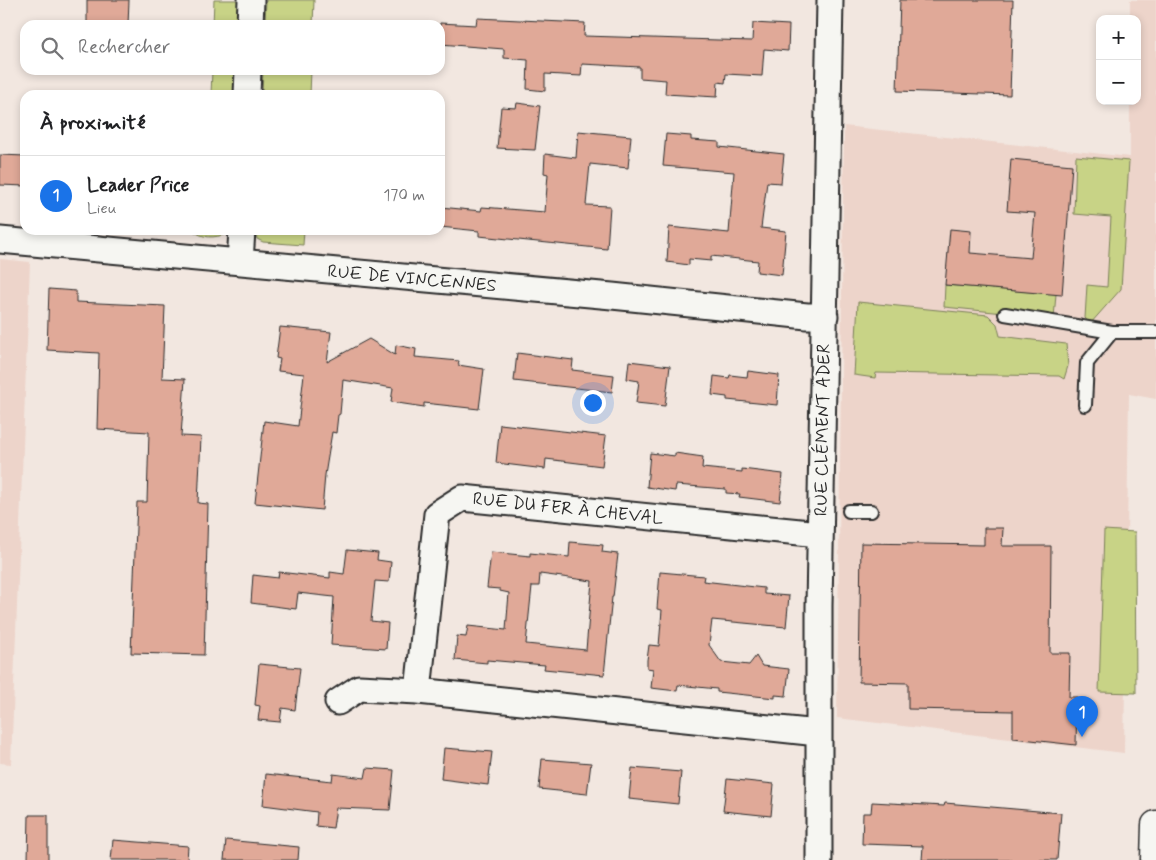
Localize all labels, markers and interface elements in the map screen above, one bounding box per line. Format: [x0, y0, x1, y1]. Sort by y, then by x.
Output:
map controls [1096, 15, 1141, 105]
button: + [1096, 15, 1141, 60]
search box [20, 20, 445, 75]
icon: search [38, 34, 66, 62]
text: Rechercher [78, 35, 170, 60]
button: − [1096, 60, 1141, 105]
text: À proximité [40, 109, 146, 137]
text: Leader Price [87, 173, 189, 198]
text: 1 [52, 185, 60, 206]
text: 170 m [383, 185, 425, 206]
text: Lieu [87, 198, 117, 219]
street label: RUE DE VINCENNES [326, 260, 497, 298]
street label: RUE CLÉMENT ADER [809, 344, 837, 516]
your location [580, 390, 606, 416]
street label: RUE DU FER À CHEVAL [472, 487, 664, 531]
pin: 1 [1066, 696, 1098, 737]

